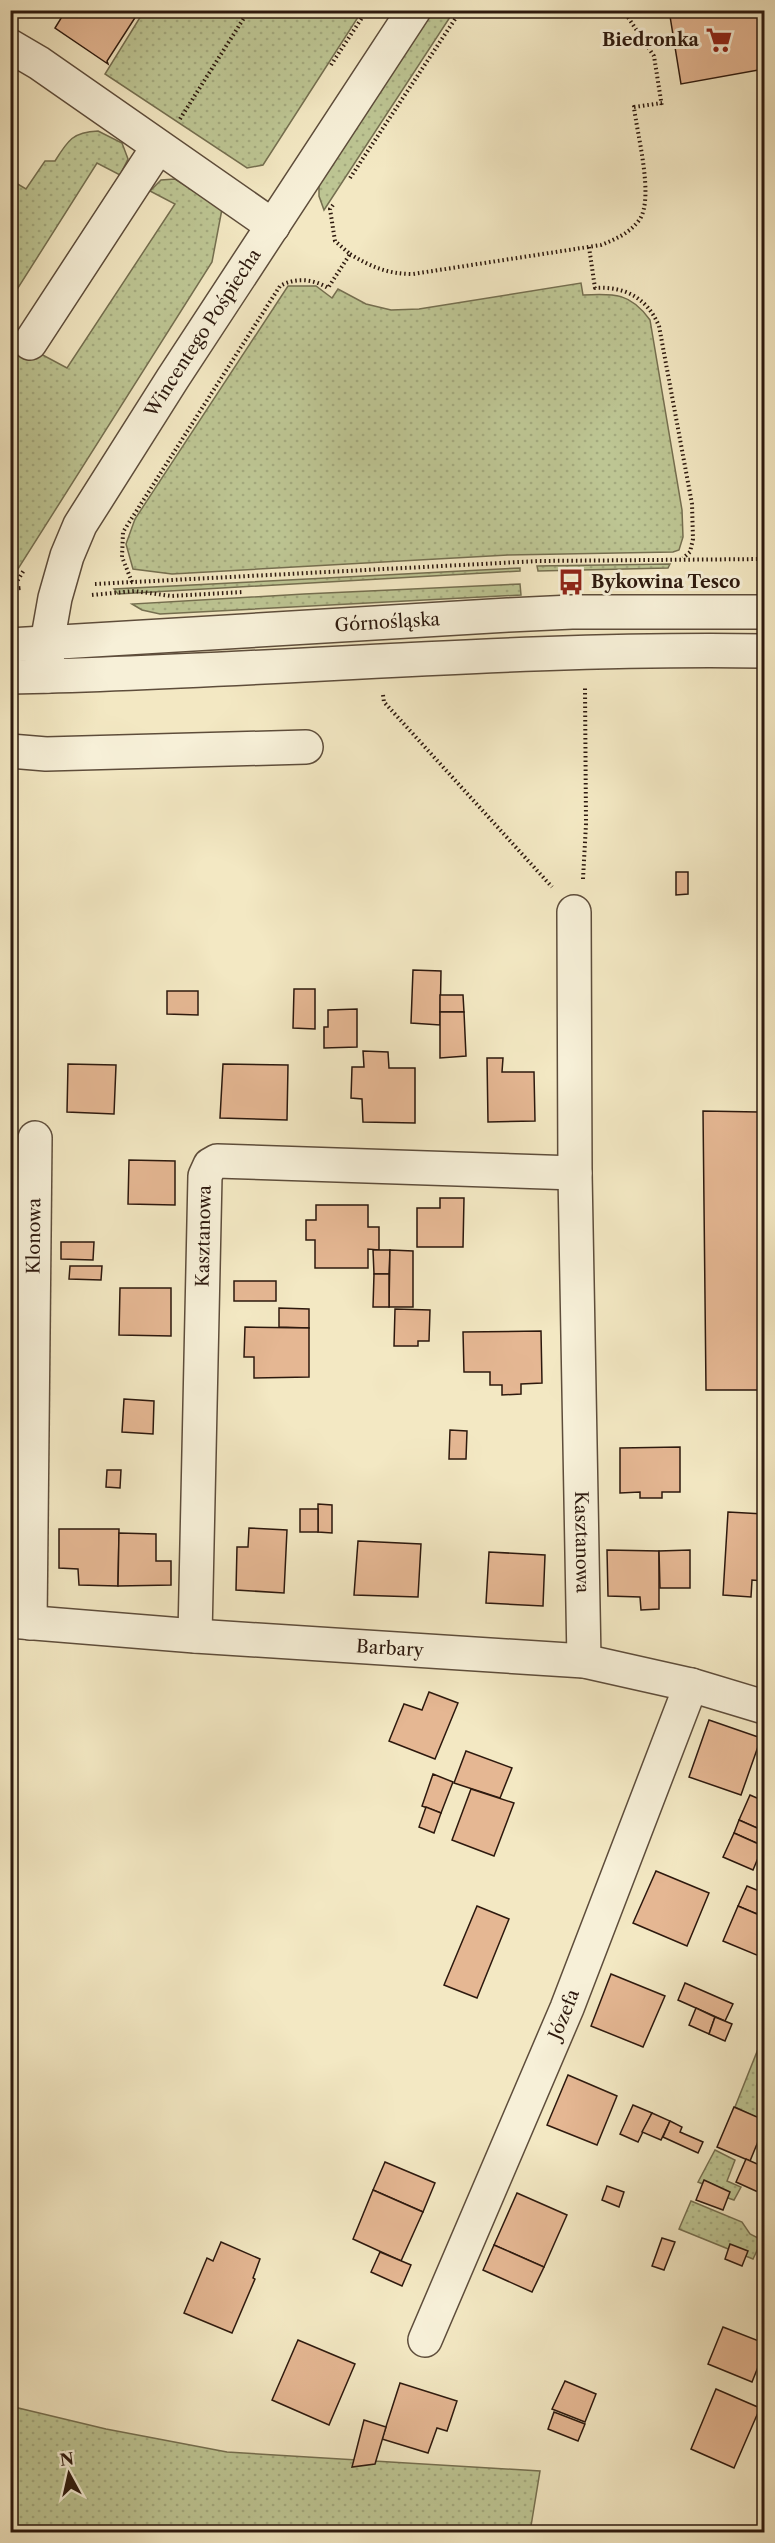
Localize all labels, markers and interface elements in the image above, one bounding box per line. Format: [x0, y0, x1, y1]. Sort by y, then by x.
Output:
supermarket icon: Biedronka [704, 25, 734, 55]
place label: Biedronka [602, 29, 700, 51]
street label: Wincentego Pośpiecha [140, 244, 266, 422]
bus stop icon: Bykowina Tesco [556, 567, 586, 597]
place label: Bykowina Tesco [591, 571, 740, 593]
street label: Górnośląska [334, 608, 441, 636]
street label: Kasztanowa [192, 1184, 216, 1287]
street label: Klonowa [23, 1197, 45, 1274]
street label: Kasztanowa [570, 1491, 594, 1594]
street label: Barbary [356, 1635, 425, 1662]
street label: Józefa [543, 1986, 584, 2046]
north arrow [39, 2444, 99, 2504]
text: N [59, 2448, 75, 2470]

